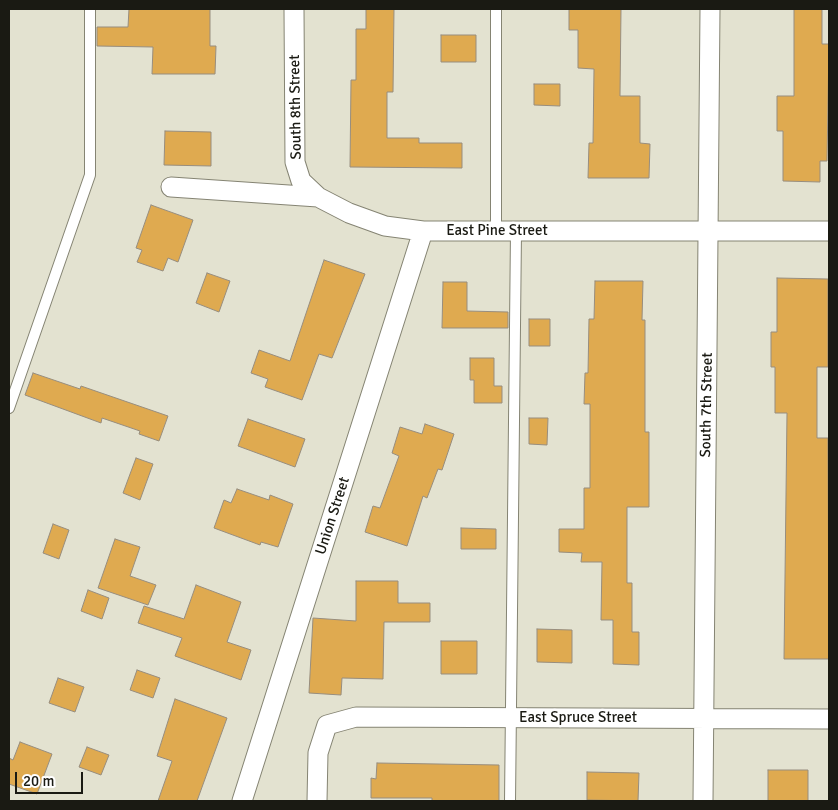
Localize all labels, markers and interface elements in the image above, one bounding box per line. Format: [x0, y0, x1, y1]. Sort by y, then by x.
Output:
street label: South 8th Street [286, 54, 306, 160]
street label: East Pine Street [446, 222, 548, 240]
street label: South 7th Street [697, 352, 717, 458]
street label: Union Street [312, 475, 354, 557]
street label: East Spruce Street [519, 709, 637, 727]
scale bar [18, 762, 85, 794]
text: 20 m [23, 772, 54, 790]

